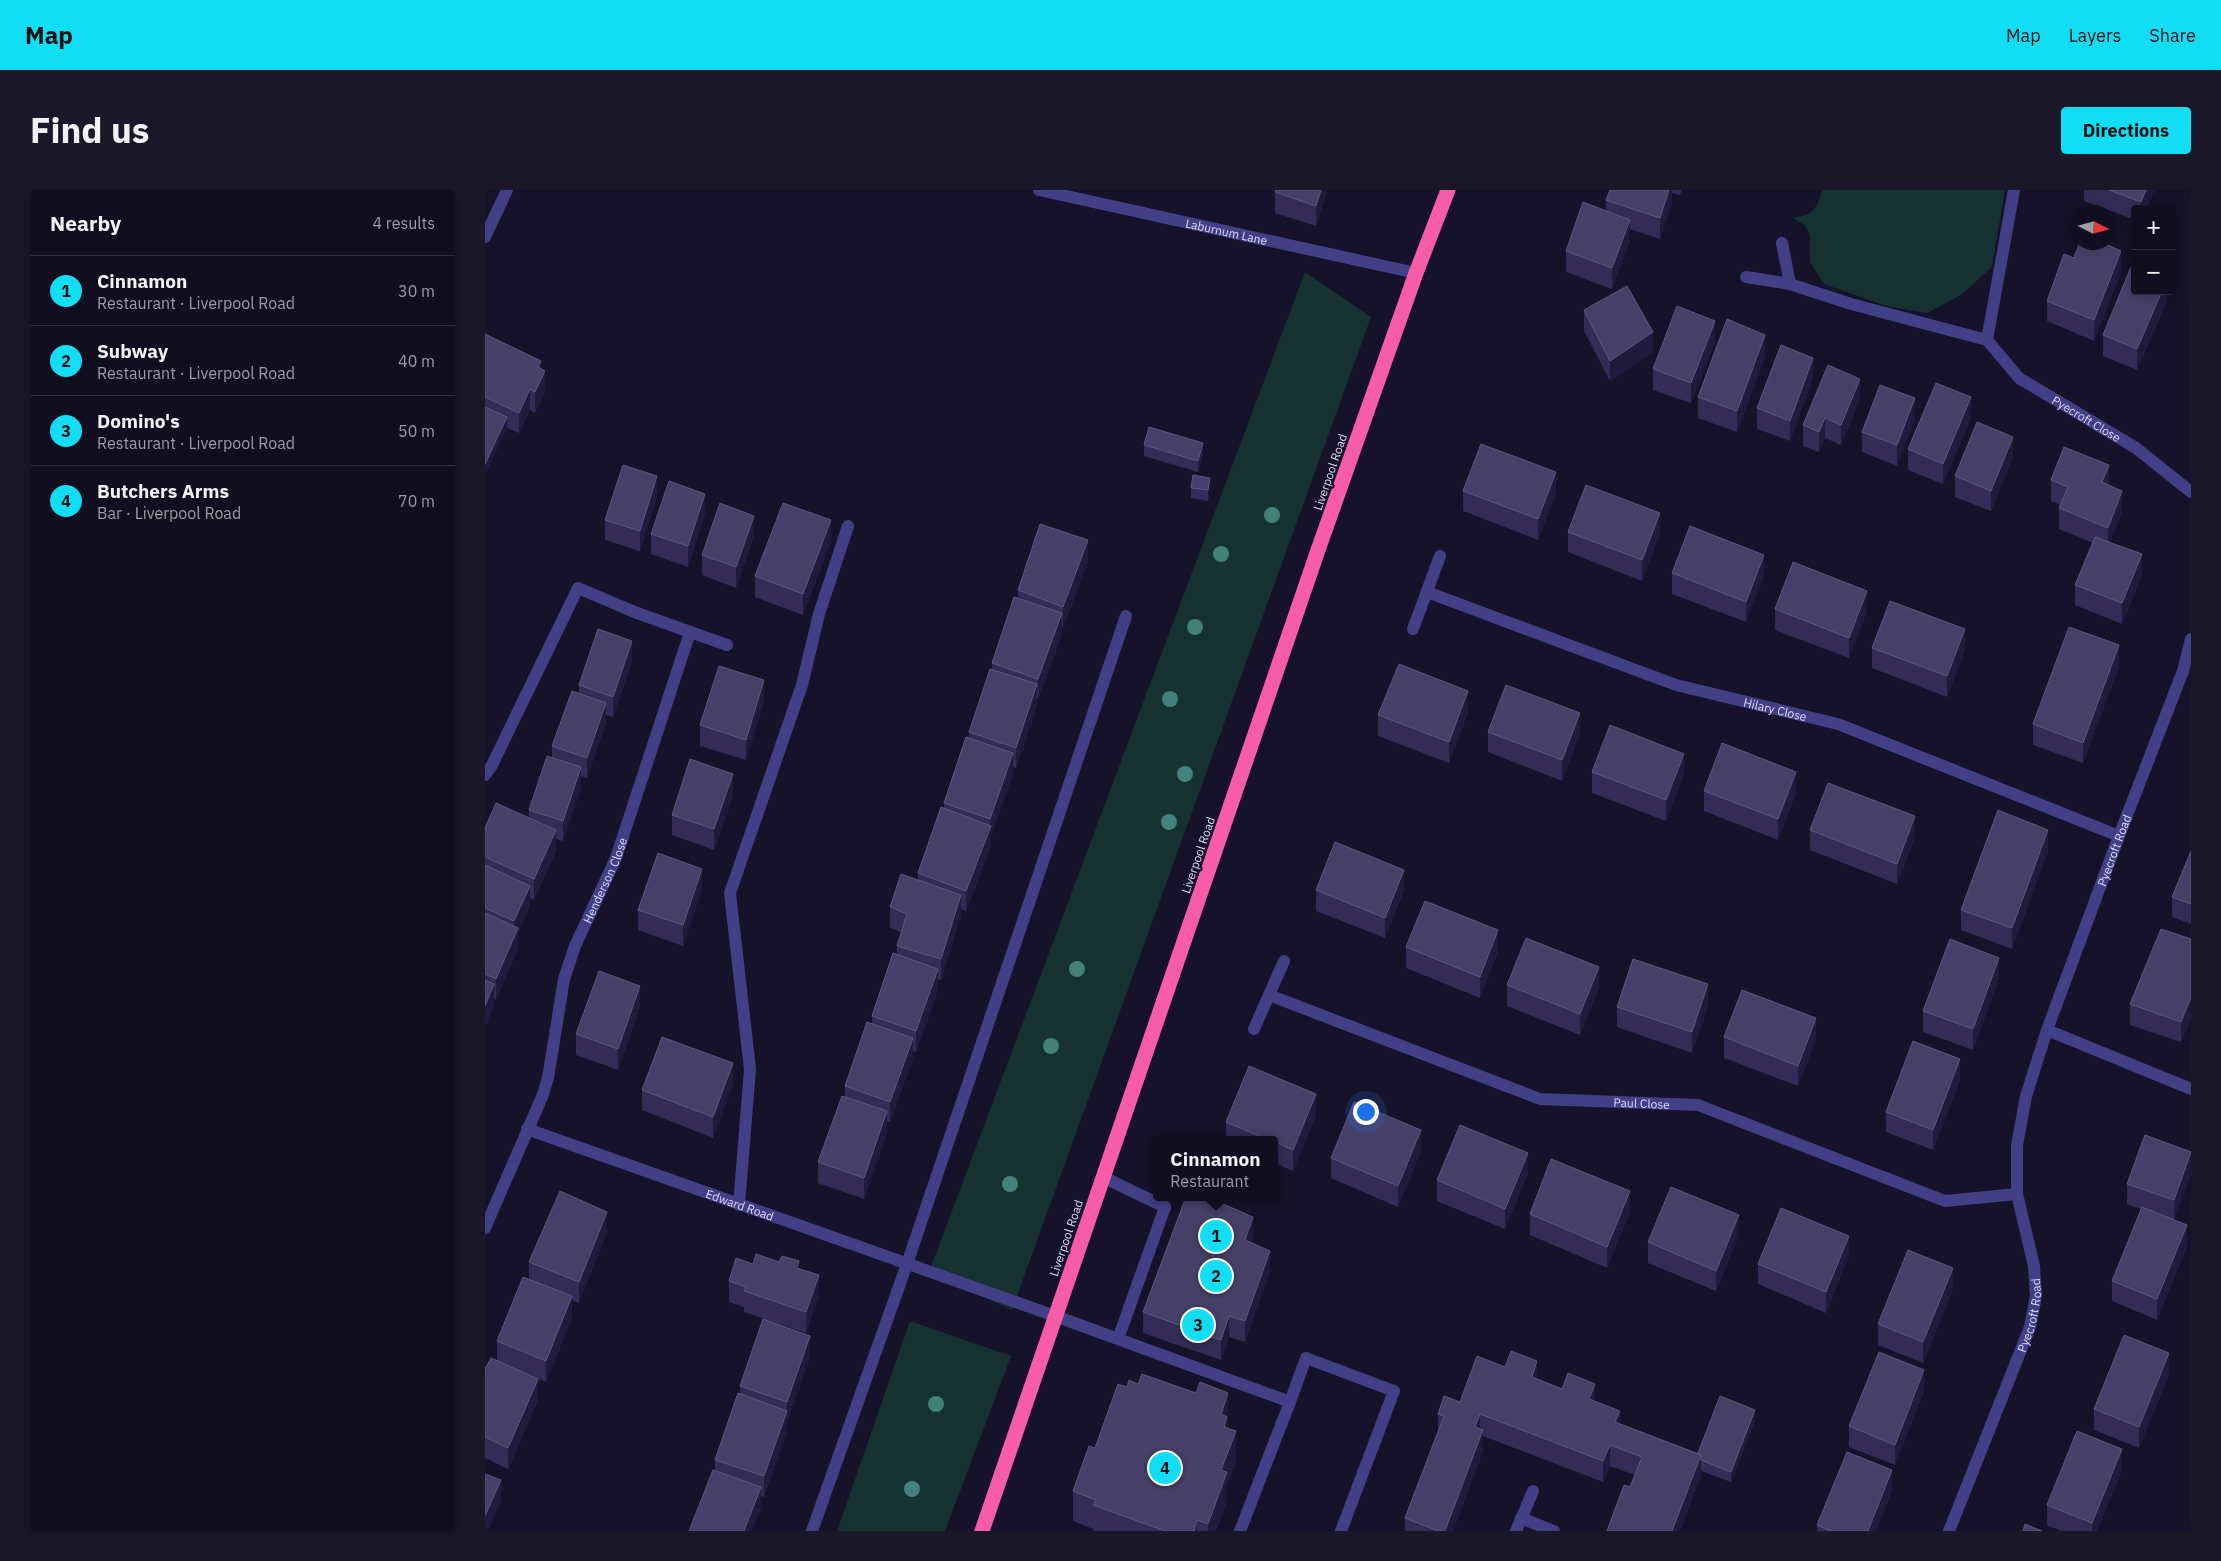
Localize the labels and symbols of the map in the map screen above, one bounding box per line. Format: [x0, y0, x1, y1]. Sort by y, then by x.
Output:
north arrow [2071, 205, 2116, 250]
street label: Laburnum Lane [1184, 215, 1269, 248]
street label: Pyecroft Close [2049, 392, 2124, 445]
street label: Liverpool Road [1310, 432, 1350, 512]
street label: Hilary Close [1742, 694, 1809, 724]
street label: Pyecroft Road [2094, 812, 2134, 888]
street label: Liverpool Road [1178, 815, 1218, 895]
street label: Henderson Close [579, 835, 630, 925]
street label: Paul Close [1613, 1094, 1671, 1111]
your location [1353, 1099, 1379, 1125]
street label: Edward Road [704, 1185, 776, 1223]
street label: Liverpool Road [1046, 1198, 1086, 1278]
pin: 1 [1200, 1217, 1232, 1255]
pin: 2 [1200, 1257, 1232, 1295]
street label: Pyecroft Road [2013, 1278, 2044, 1354]
pin: 3 [1182, 1306, 1214, 1344]
pin: 4 [1149, 1449, 1181, 1487]

